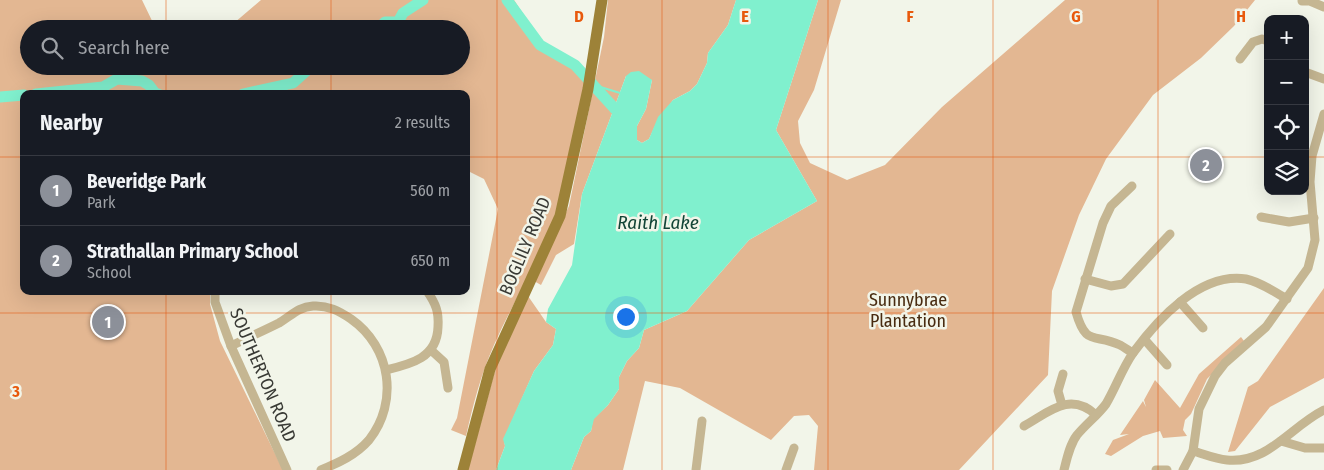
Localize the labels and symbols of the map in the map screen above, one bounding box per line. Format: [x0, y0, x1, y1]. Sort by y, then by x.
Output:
text: D [574, 7, 584, 26]
text: E [741, 7, 749, 26]
text: F [906, 7, 914, 26]
text: G [1071, 7, 1081, 26]
text: H [1236, 7, 1246, 26]
pin: 2 [1190, 146, 1222, 184]
street label: BOGLILY ROAD [494, 194, 556, 298]
water label: Raith Lake [617, 211, 699, 234]
park label: Sunnybrae Plantation [869, 289, 947, 332]
pin: 1 [92, 303, 124, 341]
your location [613, 304, 639, 330]
street label: SOUTHERTON ROAD [225, 305, 301, 445]
text: 3 [11, 382, 20, 401]

